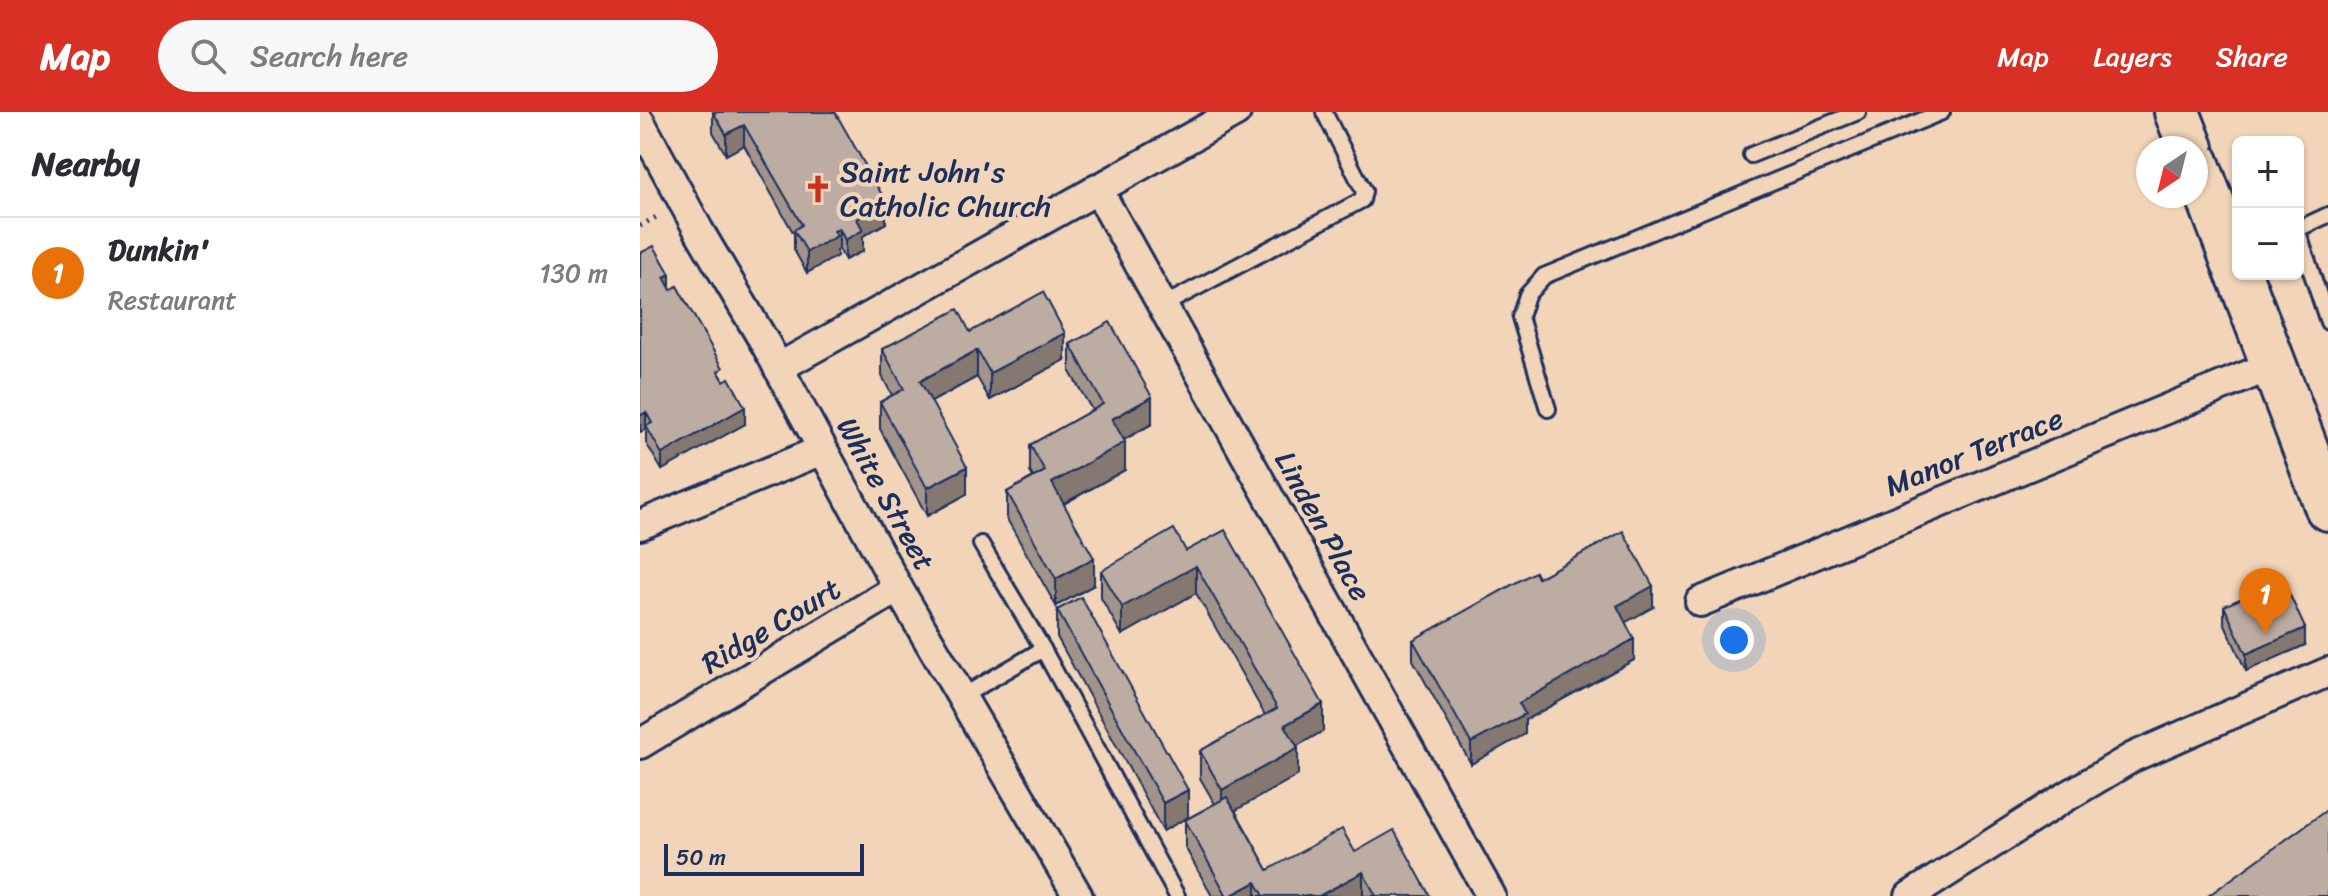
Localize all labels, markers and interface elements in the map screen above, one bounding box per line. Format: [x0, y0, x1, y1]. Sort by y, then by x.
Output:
search box [158, 20, 718, 92]
text: Map [40, 23, 110, 90]
text: Search here [250, 29, 408, 83]
text: Map [1997, 32, 2049, 81]
text: Layers [2093, 32, 2172, 81]
text: Share [2216, 32, 2288, 81]
icon: search [186, 34, 230, 78]
text: Nearby [32, 134, 140, 194]
north arrow [2136, 136, 2208, 208]
map controls [2232, 136, 2304, 280]
button: + [2232, 136, 2304, 208]
place label: Saint John's Catholic Church [840, 145, 1051, 233]
church icon: Saint John's Catholic Church [803, 174, 833, 204]
button: − [2232, 208, 2304, 280]
text: Dunkin' [108, 223, 210, 277]
text: 1 [52, 250, 64, 296]
text: 130 m [539, 250, 608, 296]
text: Restaurant [108, 277, 237, 323]
street label: Manor Terrace [1876, 392, 2072, 512]
street label: White Street [821, 407, 951, 581]
street label: Linden Place [1259, 440, 1387, 612]
street label: Ridge Court [690, 563, 852, 689]
pin: 1 [2239, 568, 2291, 634]
your location [1714, 620, 1754, 660]
text: 50 m [676, 838, 726, 877]
scale bar [664, 840, 864, 876]

